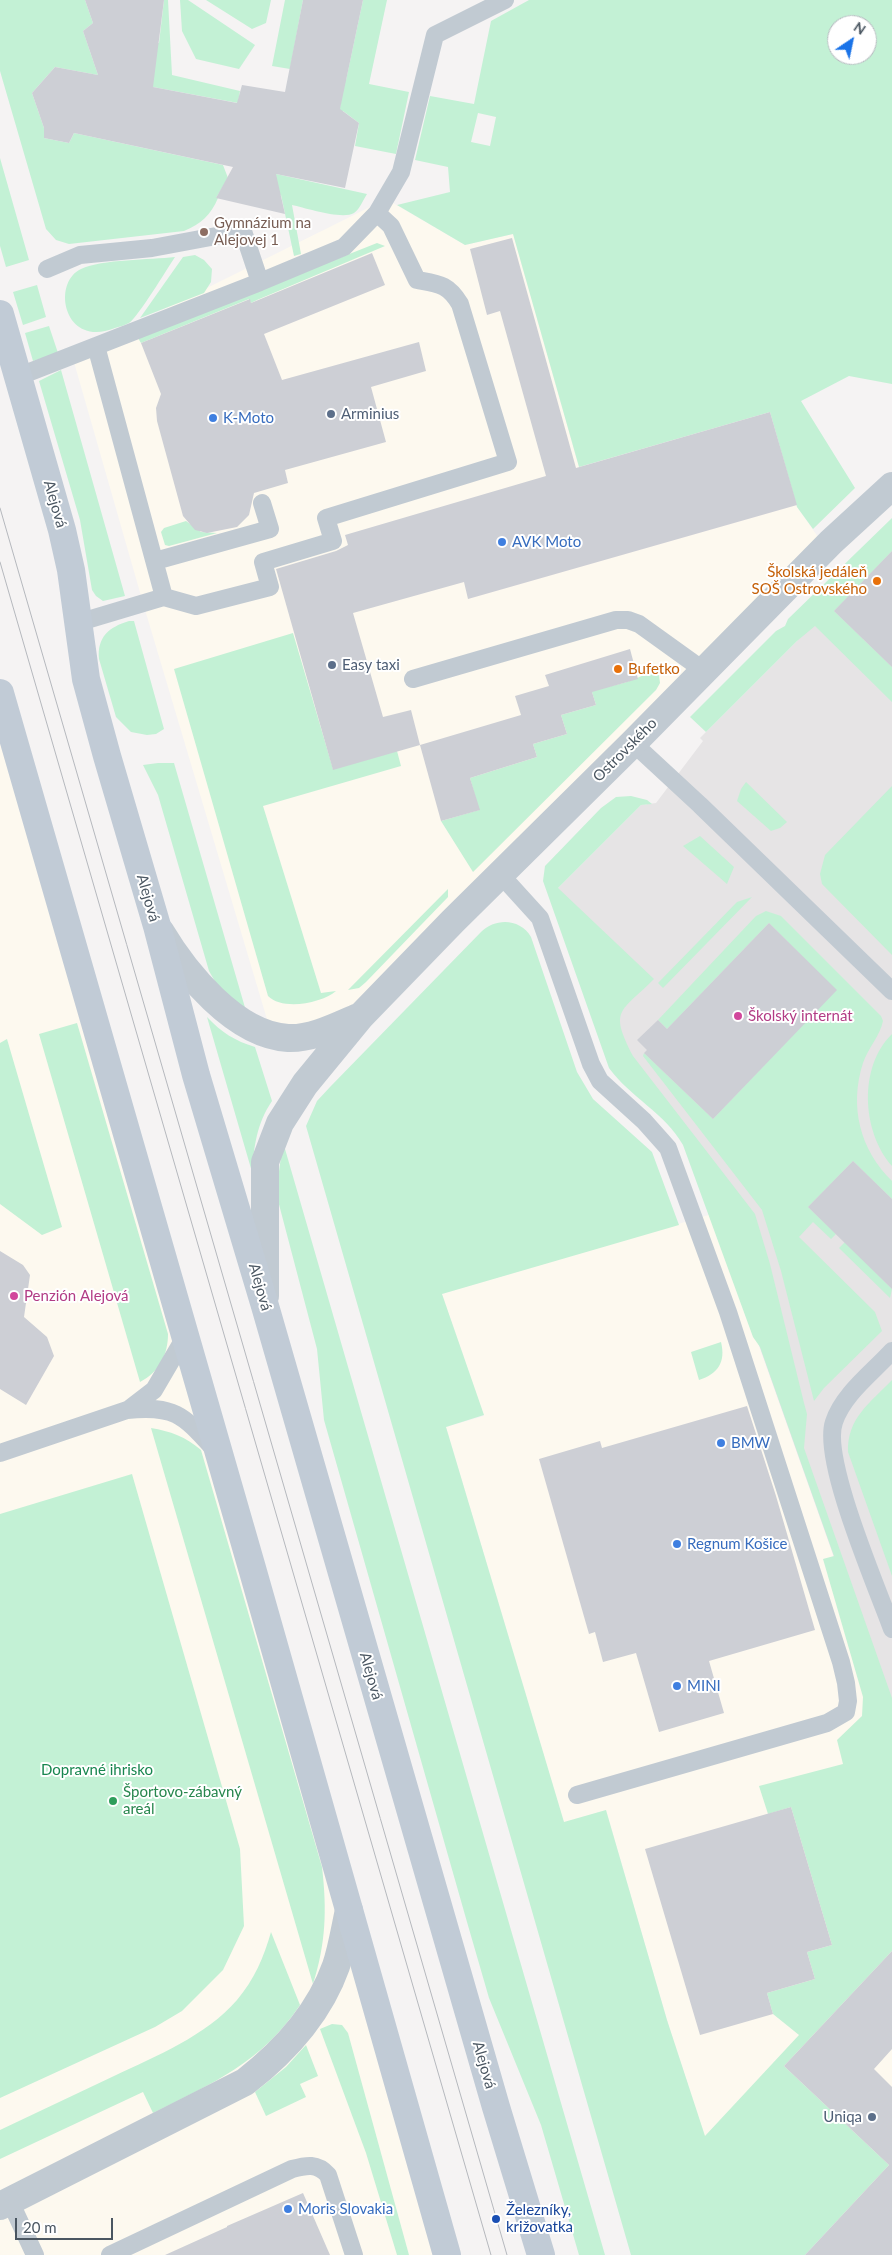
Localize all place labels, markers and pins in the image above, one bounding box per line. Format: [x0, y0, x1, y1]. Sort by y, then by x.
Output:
place label: Gymnázium na Alejovej 1 [214, 214, 311, 249]
marker: Gymnázium na Alejovej 1 [198, 226, 210, 238]
place label: Arminius [341, 405, 399, 423]
marker: Arminius [325, 408, 337, 420]
place label: K-Moto [223, 409, 274, 427]
marker: K-Moto [207, 412, 219, 424]
place label: AVK Moto [512, 533, 581, 551]
marker: AVK Moto [496, 536, 508, 548]
place label: Školská jedáleň SOŠ Ostrovského [752, 563, 867, 598]
marker: Školská jedáleň SOŠ Ostrovského [871, 575, 883, 587]
place label: Easy taxi [342, 656, 400, 674]
marker: Easy taxi [326, 659, 338, 671]
place label: Bufetko [628, 660, 680, 678]
marker: Bufetko [612, 663, 624, 675]
place label: Školský internát [748, 1007, 853, 1025]
marker: Školský internát [732, 1010, 744, 1022]
place label: Penzión Alejová [24, 1287, 129, 1305]
marker: Penzión Alejová [8, 1290, 20, 1302]
place label: BMW [731, 1434, 770, 1452]
marker: BMW [715, 1437, 727, 1449]
place label: Regnum Košice [687, 1535, 787, 1553]
marker: Regnum Košice [671, 1538, 683, 1550]
place label: MINI [687, 1677, 721, 1695]
marker: MINI [671, 1680, 683, 1692]
place label: Športovo-zábavný areál [123, 1783, 242, 1818]
marker: Športovo-zábavný areál [107, 1795, 119, 1807]
place label: Uniqa [823, 2108, 862, 2126]
marker: Uniqa [866, 2111, 878, 2123]
place label: Moris Slovakia [298, 2200, 393, 2218]
place label: Železníky, križovatka [506, 2201, 573, 2236]
marker: Moris Slovakia [282, 2203, 294, 2215]
marker: Železníky, križovatka [490, 2213, 502, 2225]

